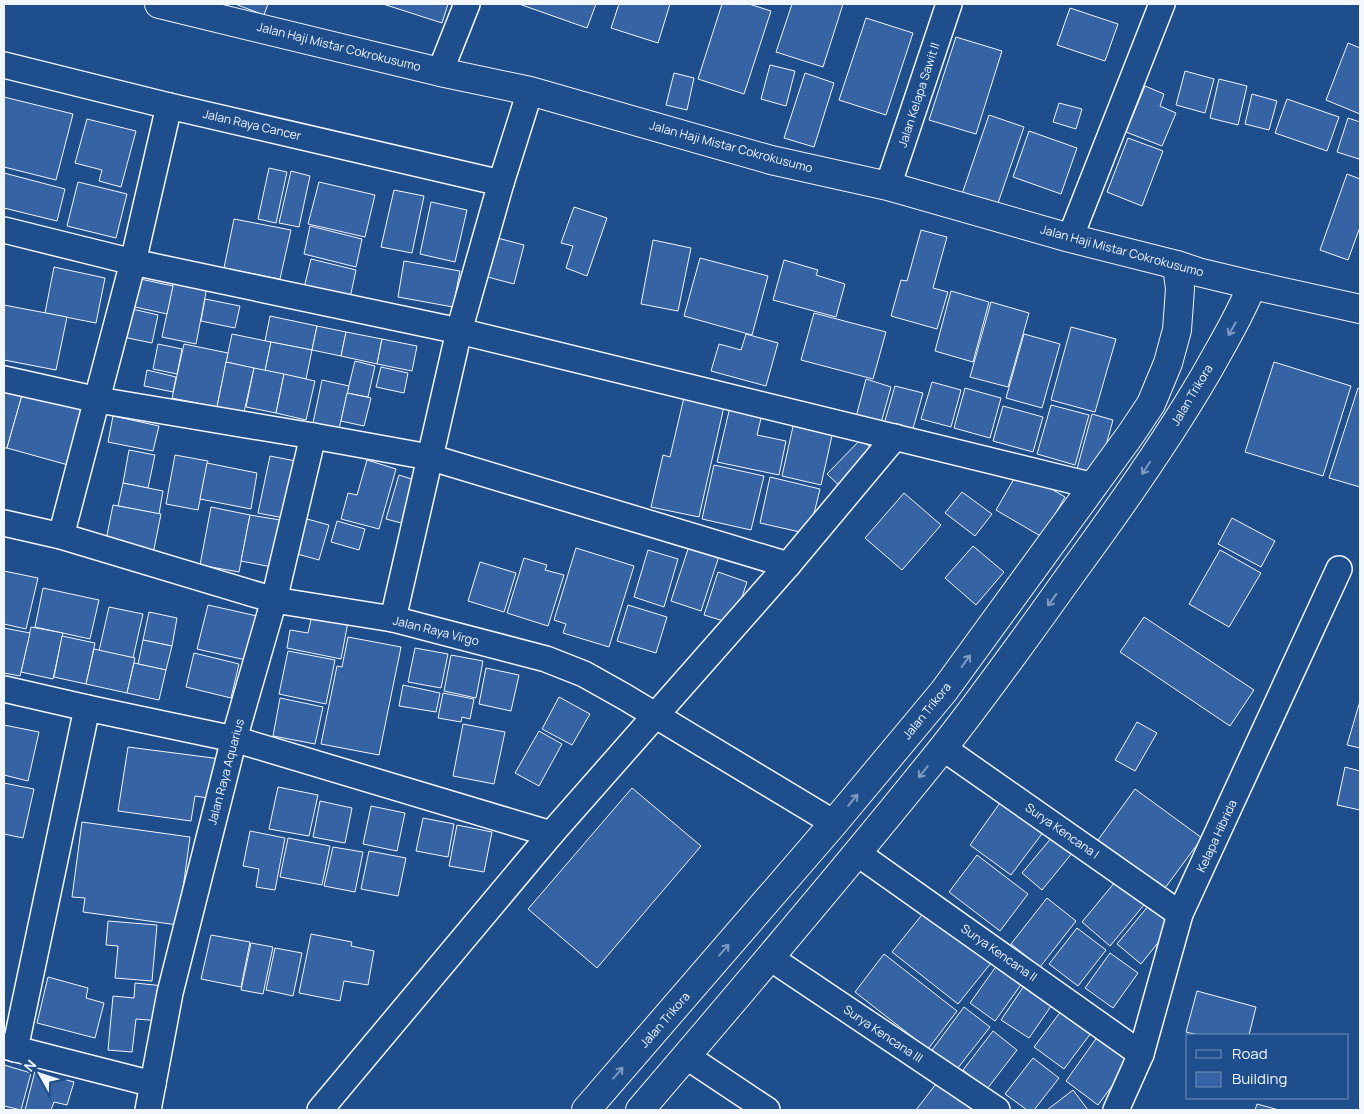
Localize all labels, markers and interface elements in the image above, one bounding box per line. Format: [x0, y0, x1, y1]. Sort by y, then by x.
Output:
street label: Jalan Haji Mistar Cokrokusumo [255, 18, 423, 75]
street label: Jalan Kelapa Sawit II [894, 40, 943, 149]
street label: Jalan Raya Cancer [201, 105, 304, 144]
street label: Jalan Haji Mistar Cokrokusumo [648, 117, 815, 177]
street label: Jalan Haji Mistar Cokrokusumo [1039, 221, 1206, 281]
one-way arrow [1227, 322, 1237, 337]
street label: Jalan Trikora [1167, 361, 1217, 429]
one-way arrow [1141, 460, 1151, 474]
one-way arrow [1047, 593, 1058, 606]
street label: Jalan Raya Virgo [391, 612, 481, 649]
one-way arrow [961, 655, 972, 668]
street label: Jalan Trikora [898, 679, 955, 743]
street label: Jalan Raya Aquarius [203, 717, 248, 827]
one-way arrow [918, 765, 929, 778]
one-way arrow [847, 794, 859, 807]
street label: Kelapa Hibrida [1192, 797, 1241, 875]
street label: Surya Kencana I [1022, 799, 1103, 862]
street label: Surya Kencana II [958, 920, 1041, 985]
one-way arrow [719, 944, 730, 957]
street label: Jalan Trikora [636, 988, 694, 1051]
street label: Surya Kencana III [840, 1001, 926, 1066]
legend [1186, 1034, 1349, 1099]
text: Road [1232, 1043, 1268, 1064]
north arrow [15, 1049, 65, 1099]
text: N [19, 1055, 40, 1075]
one-way arrow [612, 1067, 624, 1080]
text: Building [1232, 1068, 1287, 1089]

